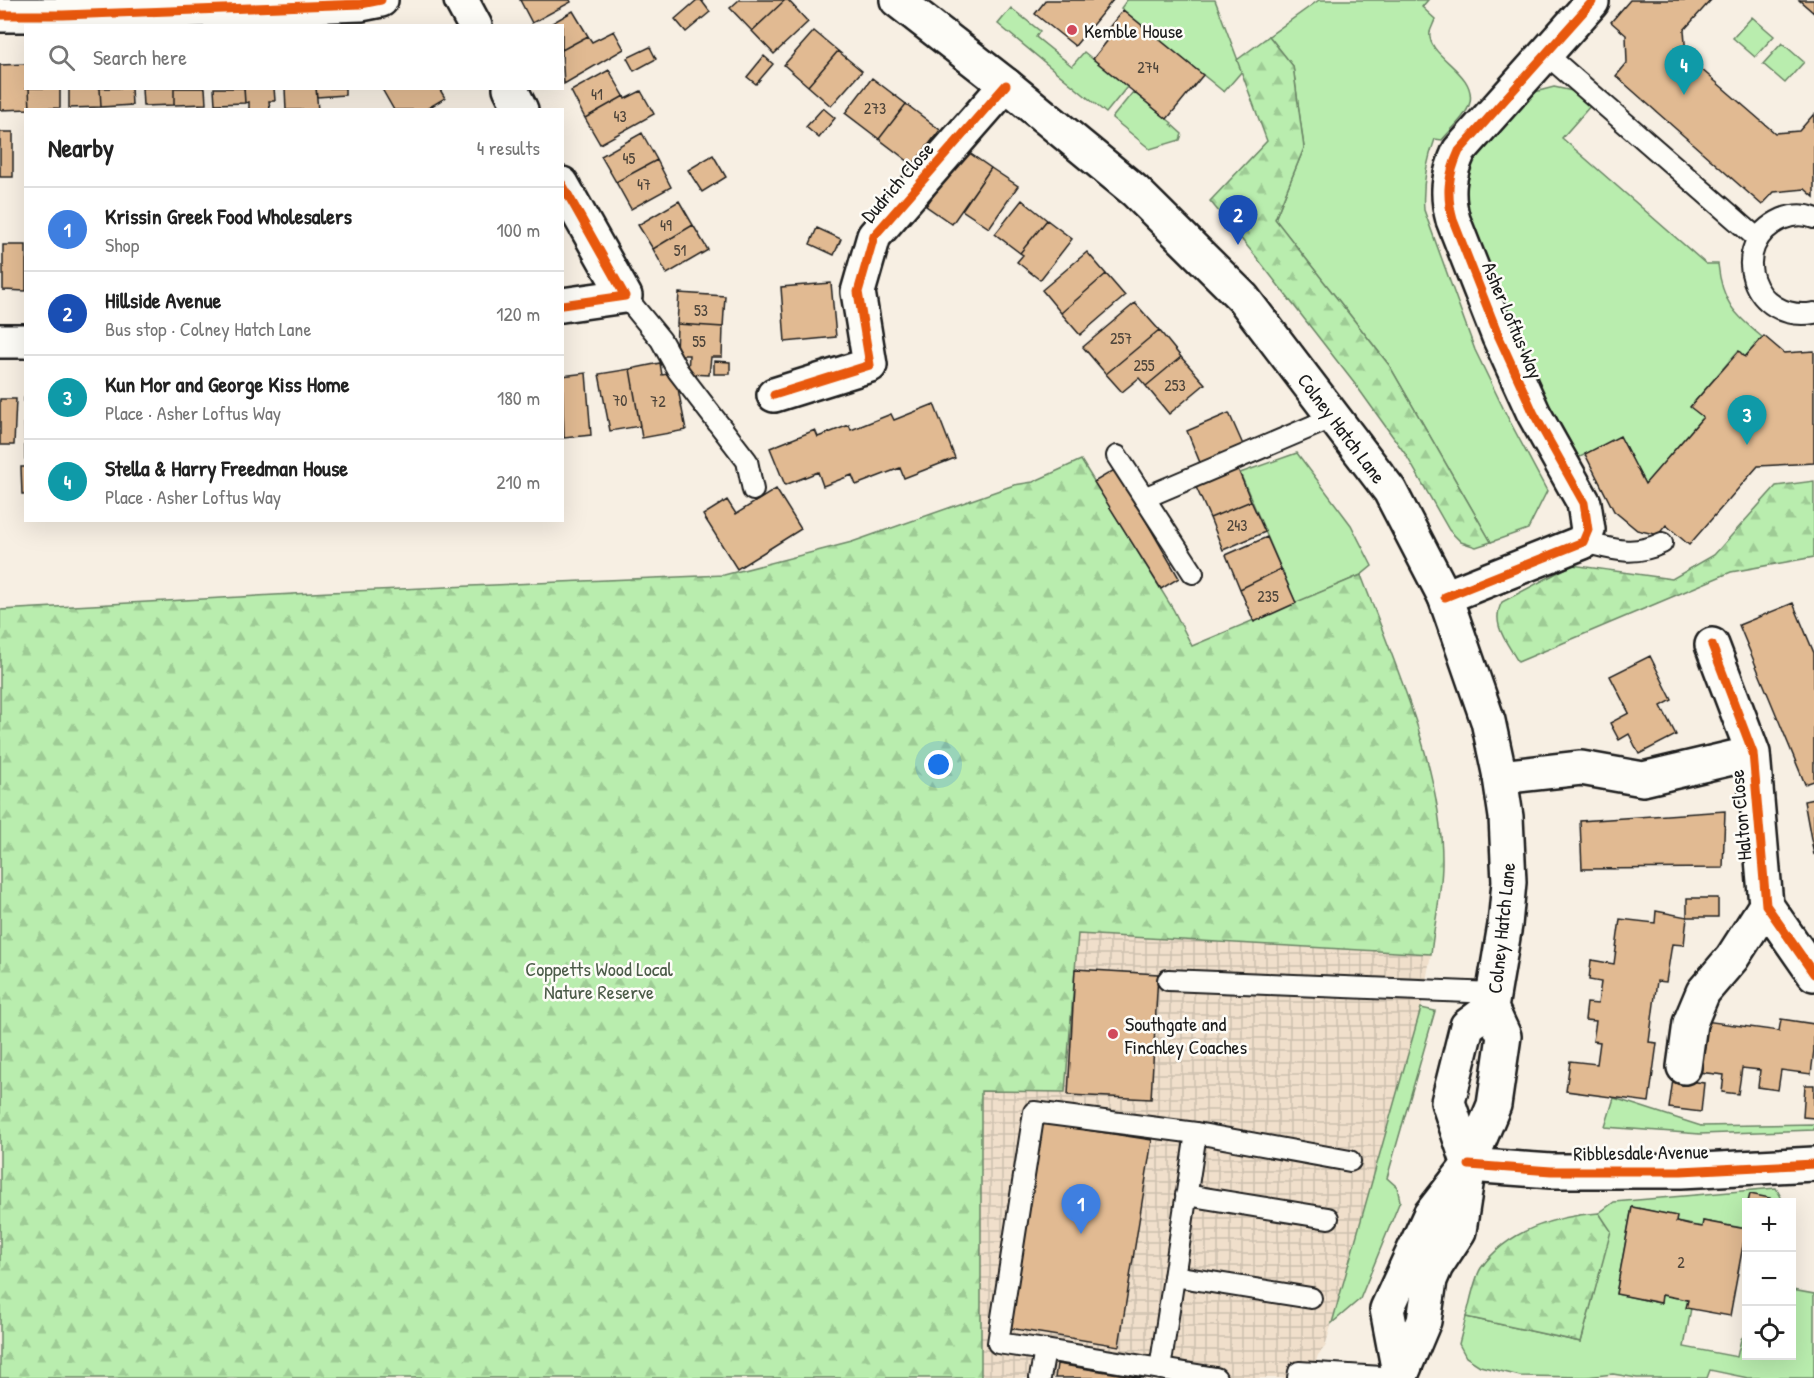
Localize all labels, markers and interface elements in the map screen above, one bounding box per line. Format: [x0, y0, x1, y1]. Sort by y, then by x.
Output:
place label: Kemble House [1084, 17, 1183, 44]
marker: Kemble House [1065, 23, 1079, 37]
search box [24, 24, 564, 90]
icon: search [45, 41, 78, 74]
text: Search here [93, 42, 187, 72]
pin: 4 [1664, 46, 1704, 95]
house number: 274 [1137, 56, 1159, 78]
house number: 41 [591, 83, 603, 105]
house number: 273 [864, 97, 886, 119]
house number: 43 [613, 105, 627, 127]
text: Nearby [48, 130, 114, 165]
text: 4 results [477, 134, 540, 161]
street label: Dudrich Close [855, 136, 939, 228]
house number: 45 [623, 147, 636, 169]
house number: 47 [637, 173, 651, 195]
pin: 2 [1218, 196, 1258, 245]
text: Krissin Greek Food Wholesalers [105, 201, 352, 231]
house number: 49 [660, 214, 672, 236]
text: 1 [64, 216, 71, 243]
text: 100 m [497, 216, 540, 243]
text: Shop [105, 231, 139, 258]
house number: 51 [674, 239, 686, 261]
street label: Asher Loftus Way [1476, 257, 1550, 383]
text: Hillside Avenue [105, 285, 221, 315]
house number: 53 [694, 299, 708, 321]
text: 2 [63, 300, 72, 327]
text: 120 m [496, 300, 540, 327]
text: Bus stop · Colney Hatch Lane [105, 315, 311, 342]
house number: 257 [1110, 327, 1132, 349]
house number: 55 [692, 330, 706, 352]
house number: 255 [1133, 354, 1155, 376]
street label: Colney Hatch Lane [1292, 367, 1392, 489]
text: Kun Mor and George Kiss Home [105, 369, 350, 399]
house number: 253 [1164, 374, 1186, 396]
text: 3 [63, 384, 72, 411]
text: 180 m [497, 384, 540, 411]
house number: 70 [612, 389, 628, 411]
house number: 72 [650, 390, 666, 412]
pin: 3 [1728, 396, 1766, 445]
text: Place · Asher Loftus Way [105, 399, 281, 426]
text: Stella & Harry Freedman House [105, 453, 348, 483]
text: 4 [64, 468, 71, 495]
text: 210 m [496, 468, 540, 495]
text: Place · Asher Loftus Way [105, 483, 281, 510]
house number: 243 [1227, 514, 1247, 536]
house number: 235 [1257, 585, 1279, 607]
your location [924, 750, 953, 779]
street label: Halton Close [1723, 768, 1757, 862]
street label: Colney Hatch Lane [1481, 861, 1521, 995]
park label: Coppetts Wood Local Nature Reserve [525, 955, 673, 1005]
place label: Southgate and Finchley Coaches [1124, 1010, 1247, 1060]
marker: Southgate and Finchley Coaches [1106, 1027, 1120, 1041]
street label: Ribblesdale Avenue [1573, 1137, 1709, 1167]
pin: 1 [1062, 1184, 1100, 1234]
map controls [1742, 1198, 1796, 1360]
button: + [1742, 1198, 1796, 1252]
house number: 2 [1677, 1251, 1685, 1273]
button: − [1742, 1252, 1796, 1306]
button: locate [1742, 1306, 1796, 1360]

